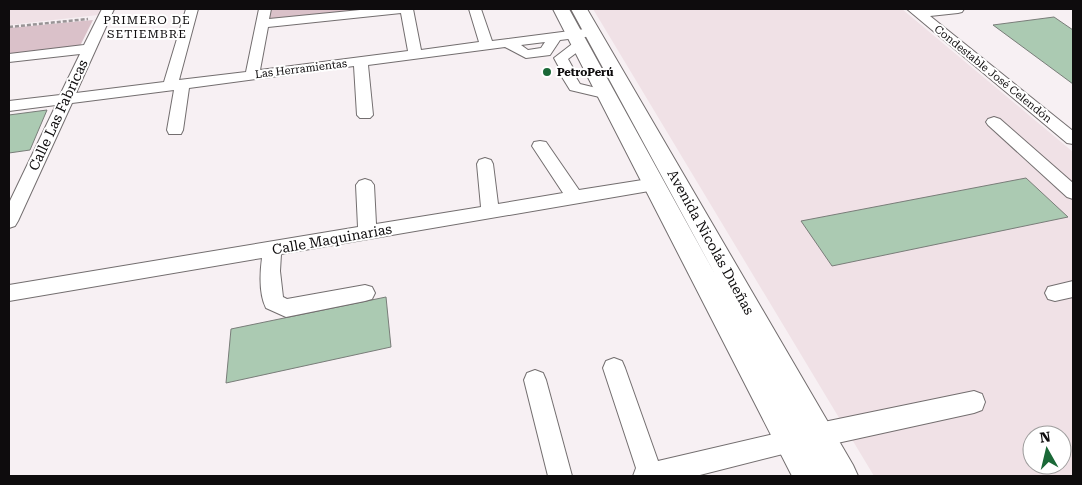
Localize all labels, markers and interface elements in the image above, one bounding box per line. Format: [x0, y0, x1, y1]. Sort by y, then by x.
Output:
district label: PRIMERO DE SETIEMBRE [103, 13, 191, 41]
street label: Condestable José Celendón [932, 23, 1054, 125]
street label: Calle Las Fabricas [25, 57, 91, 173]
street label: Las Herramientas [254, 57, 348, 81]
marker: PetroPerú [541, 66, 553, 78]
place label: PetroPerú [557, 66, 614, 79]
street label: Avenida Nicolás Dueñas [664, 167, 758, 318]
street label: Calle Maquinarias [271, 221, 393, 257]
north arrow [1022, 425, 1072, 475]
text: N [1039, 428, 1052, 446]

